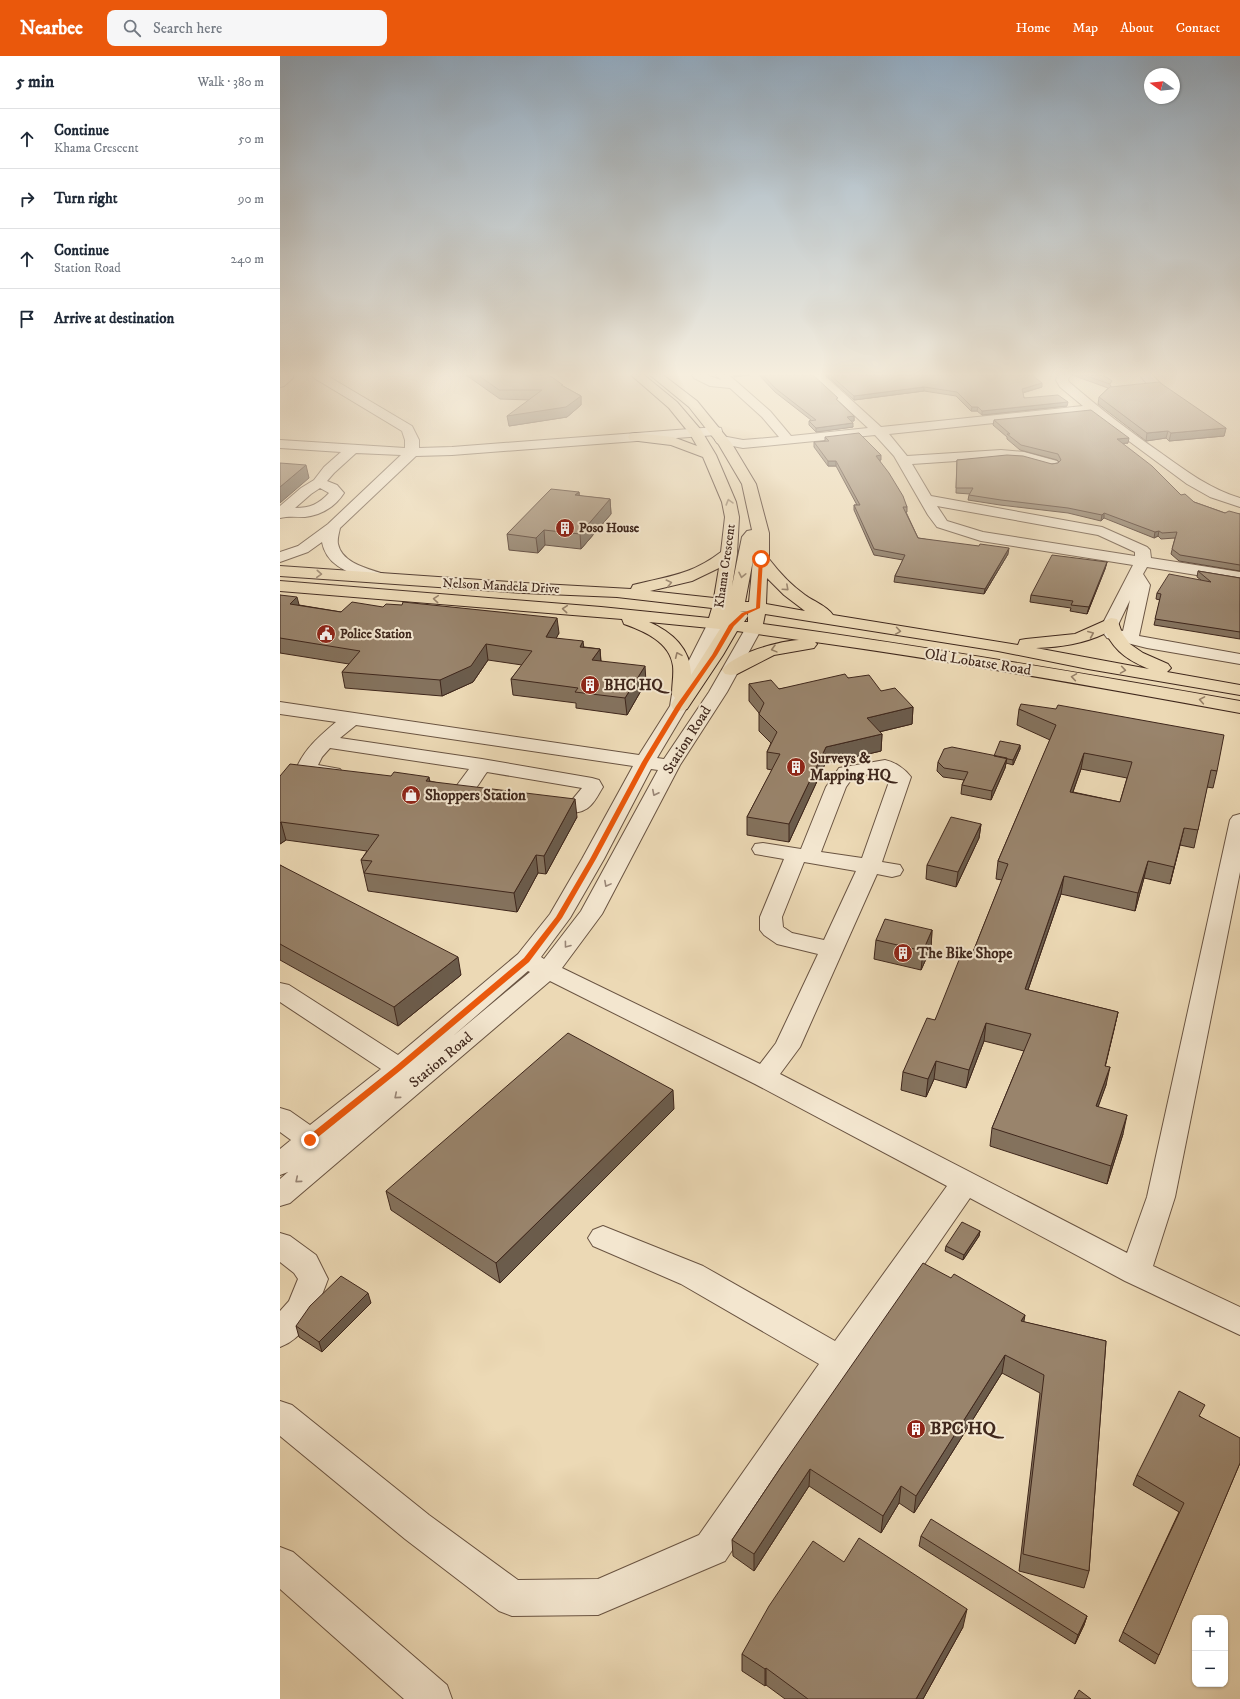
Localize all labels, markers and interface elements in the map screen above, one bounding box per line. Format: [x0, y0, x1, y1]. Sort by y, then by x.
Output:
search box [107, 10, 387, 46]
text: Nearbee [20, 17, 83, 40]
icon: search [121, 17, 143, 39]
text: Search here [153, 19, 222, 38]
text: Home [1016, 19, 1050, 37]
text: Map [1072, 19, 1098, 37]
text: About [1120, 19, 1154, 37]
text: Contact [1176, 19, 1220, 37]
north arrow [1144, 68, 1180, 104]
text: 5 min [16, 71, 54, 93]
text: Walk · 380 m [197, 74, 264, 90]
text: Continue [54, 121, 109, 140]
icon: ahead [16, 128, 38, 150]
text: 50 m [238, 131, 264, 147]
text: Khama Crescent [54, 140, 139, 156]
icon: right [16, 188, 38, 210]
text: Turn right [54, 189, 117, 208]
text: 90 m [238, 191, 264, 207]
text: Continue [54, 241, 109, 260]
icon: ahead [16, 248, 38, 270]
text: 240 m [231, 251, 264, 267]
text: Station Road [54, 260, 121, 276]
icon: arrive [16, 308, 38, 330]
text: Arrive at destination [54, 309, 174, 328]
one-way arrow [725, 499, 733, 505]
building icon: Poso House [554, 517, 576, 539]
place label: Poso House [579, 520, 640, 536]
street label: Khama Crescent [711, 523, 739, 609]
route start [752, 550, 770, 568]
one-way arrow [316, 569, 322, 578]
one-way arrow [738, 572, 746, 578]
street label: Nelson Mandela Drive [442, 575, 560, 597]
one-way arrow [666, 579, 672, 587]
one-way arrow [781, 584, 789, 591]
one-way arrow [433, 594, 439, 603]
one-way arrow [562, 605, 568, 614]
public building icon: Police Station [315, 623, 337, 645]
place label: Police Station [340, 626, 412, 642]
one-way arrow [895, 626, 901, 635]
one-way arrow [1088, 631, 1095, 639]
one-way arrow [771, 644, 778, 652]
street label: Old Lobatse Road [923, 644, 1033, 680]
one-way arrow [675, 652, 683, 659]
one-way arrow [1119, 665, 1126, 673]
one-way arrow [1071, 673, 1077, 682]
building icon: BHC HQ [579, 674, 601, 696]
place label: BHC HQ [604, 676, 669, 695]
one-way arrow [1199, 696, 1205, 705]
street label: Station Road [659, 702, 716, 778]
place label: Surveys & Mapping HQ [810, 749, 898, 785]
building icon: Surveys & Mapping HQ [785, 756, 807, 778]
shop icon: Shoppers Station [400, 784, 422, 806]
place label: Shoppers Station [425, 786, 526, 805]
one-way arrow [652, 789, 660, 797]
one-way arrow [605, 880, 612, 887]
one-way arrow [565, 941, 572, 948]
building icon: The Bike Shope [892, 942, 914, 964]
place label: The Bike Shope [916, 944, 1013, 963]
street label: Station Road [405, 1028, 477, 1092]
one-way arrow [395, 1092, 402, 1099]
route end [301, 1131, 319, 1149]
one-way arrow [295, 1175, 302, 1182]
building icon: BPC HQ [905, 1418, 927, 1440]
place label: BPC HQ [930, 1418, 1004, 1440]
map controls [1192, 1615, 1228, 1687]
button: + [1192, 1615, 1228, 1651]
button: − [1192, 1651, 1228, 1687]

